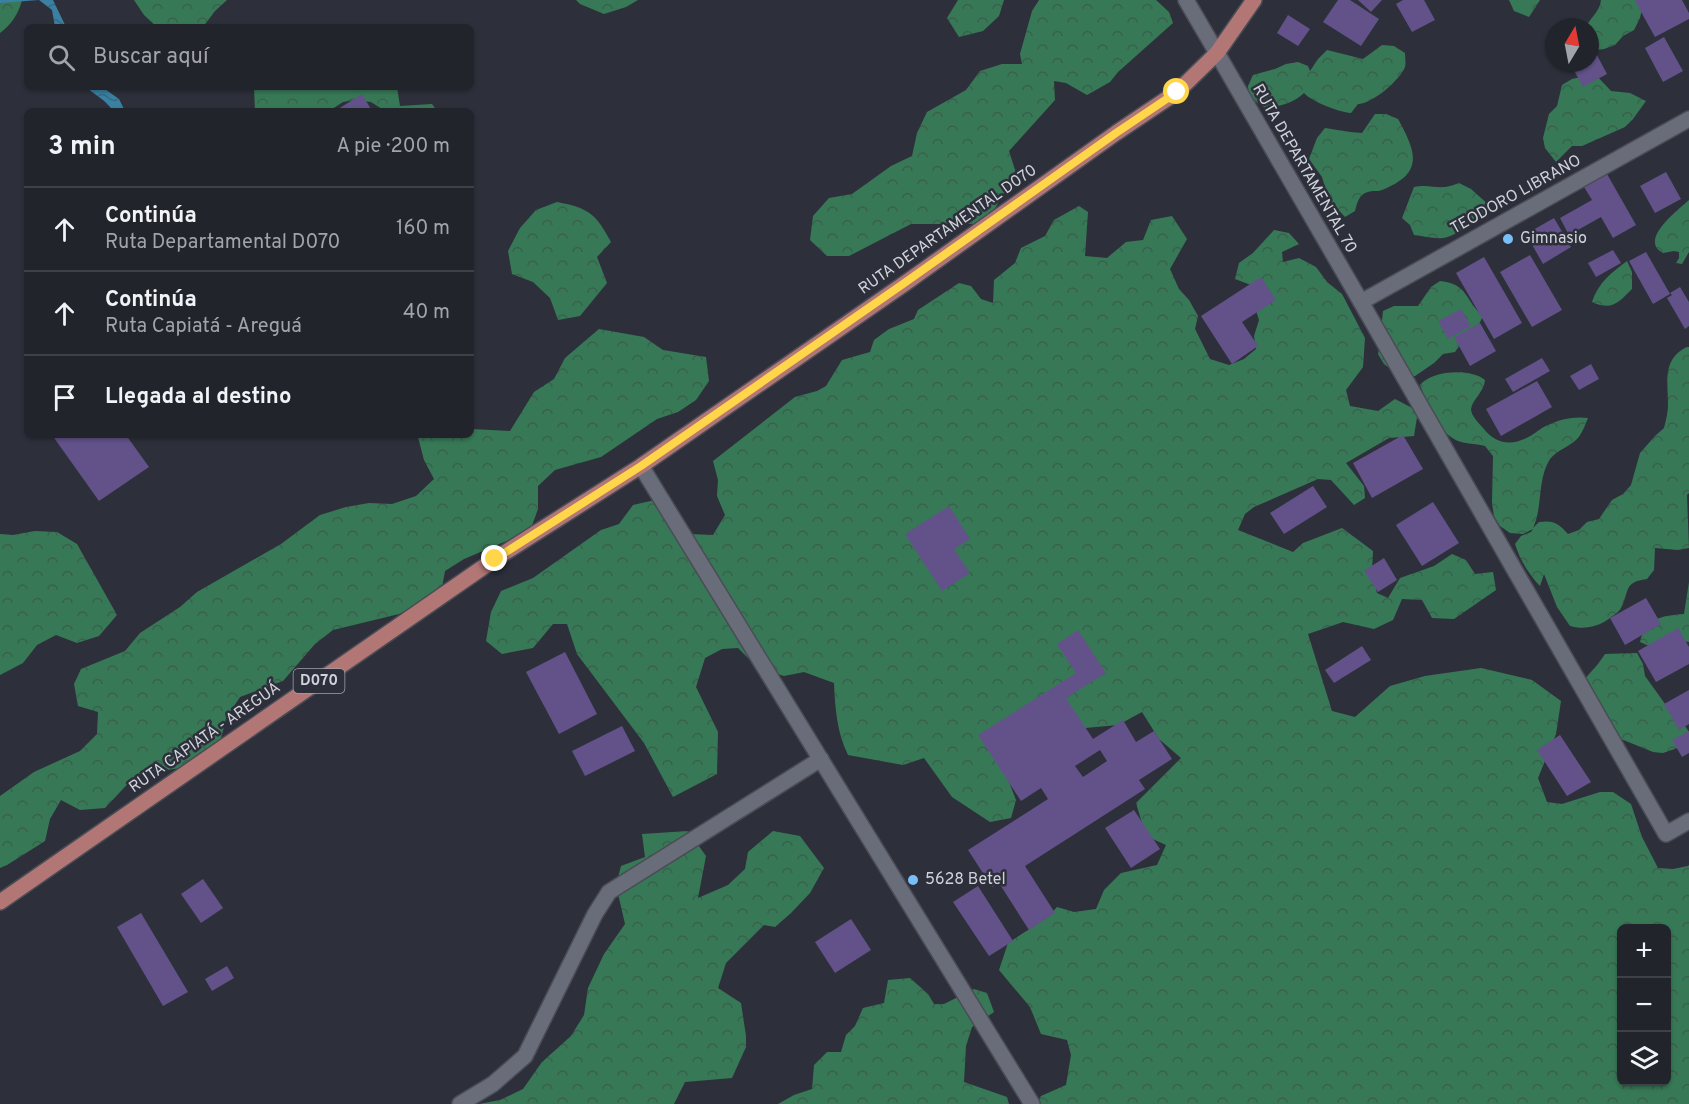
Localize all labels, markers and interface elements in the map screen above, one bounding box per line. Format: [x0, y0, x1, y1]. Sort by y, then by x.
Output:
north arrow [1545, 18, 1599, 72]
search box [24, 24, 474, 90]
icon: search [45, 41, 78, 74]
text: Buscar aquí [93, 44, 209, 71]
route start [1163, 78, 1189, 104]
street label: RUTA DEPARTAMENTAL 70 [1247, 81, 1361, 257]
text: 3 min [48, 131, 116, 164]
text: A pie · 200 m [337, 134, 450, 160]
street label: TEODORO LIBRANO [1447, 151, 1585, 239]
street label: RUTA DEPARTAMENTAL D070 [855, 161, 1041, 299]
text: Continúa [105, 203, 197, 230]
icon: ahead [48, 213, 81, 246]
text: 160 m [396, 216, 450, 242]
place label: Gimnasio [1520, 229, 1587, 249]
text: Ruta Departamental D070 [105, 230, 340, 256]
marker: Gimnasio [1501, 232, 1515, 246]
text: Continúa [105, 287, 197, 314]
icon: ahead [48, 297, 81, 330]
text: 40 m [403, 300, 450, 326]
text: Ruta Capiatá - Areguá [105, 314, 302, 340]
icon: arrive [48, 381, 81, 414]
text: Llegada al destino [105, 384, 291, 411]
route end [481, 545, 507, 571]
road number: D070 [294, 669, 344, 693]
street label: RUTA CAPIATÁ - AREGUÁ [124, 676, 285, 798]
place label: 5628 Betel [925, 870, 1006, 890]
marker: 5628 Betel [906, 873, 920, 887]
map controls [1617, 924, 1671, 1086]
button: + [1617, 924, 1671, 978]
button: − [1617, 978, 1671, 1032]
button: layers [1617, 1032, 1671, 1086]

